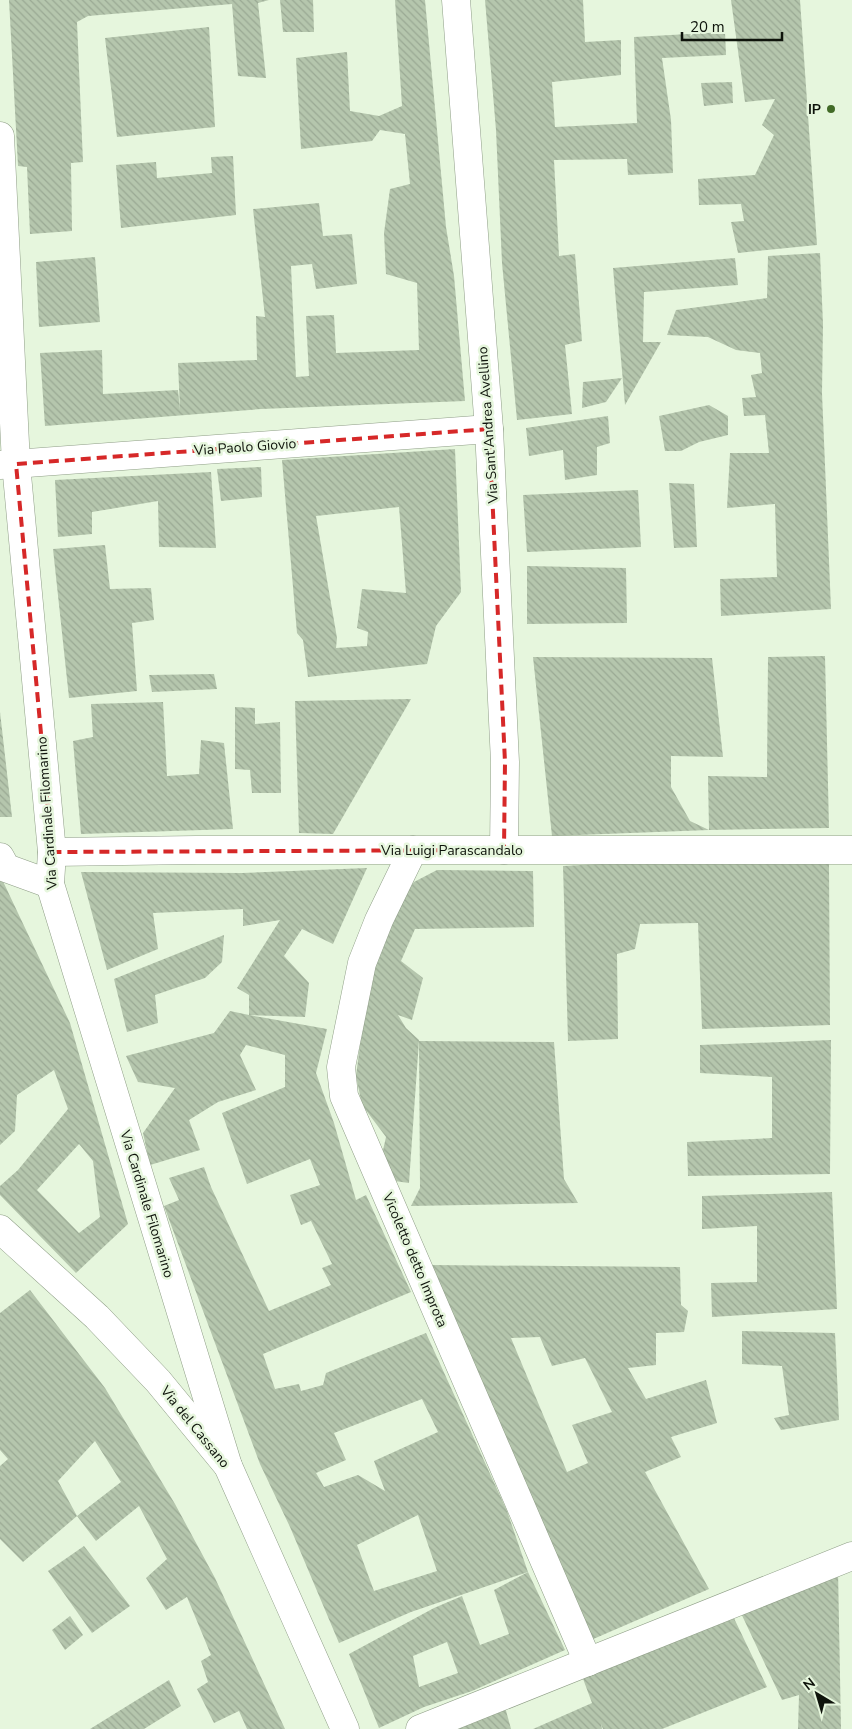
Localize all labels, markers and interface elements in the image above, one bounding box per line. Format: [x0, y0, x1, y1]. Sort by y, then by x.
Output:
scale bar [682, 10, 782, 42]
text: 20 m [690, 17, 725, 37]
place label: IP [808, 100, 821, 119]
marker: IP [825, 103, 837, 115]
street label: Via Sant'Andrea Avellino [473, 346, 503, 505]
street label: Via Paolo Giovio [192, 434, 297, 460]
street label: Via Cardinale Filomarino [32, 736, 62, 891]
street label: Via Luigi Parascandalo [380, 841, 523, 860]
street label: Via Cardinale Filomarino [115, 1127, 179, 1280]
street label: Vicoletto detto Improta [378, 1189, 452, 1330]
street label: Via del Cassano [155, 1381, 234, 1472]
north arrow [792, 1669, 842, 1719]
text: N [799, 1673, 819, 1695]

